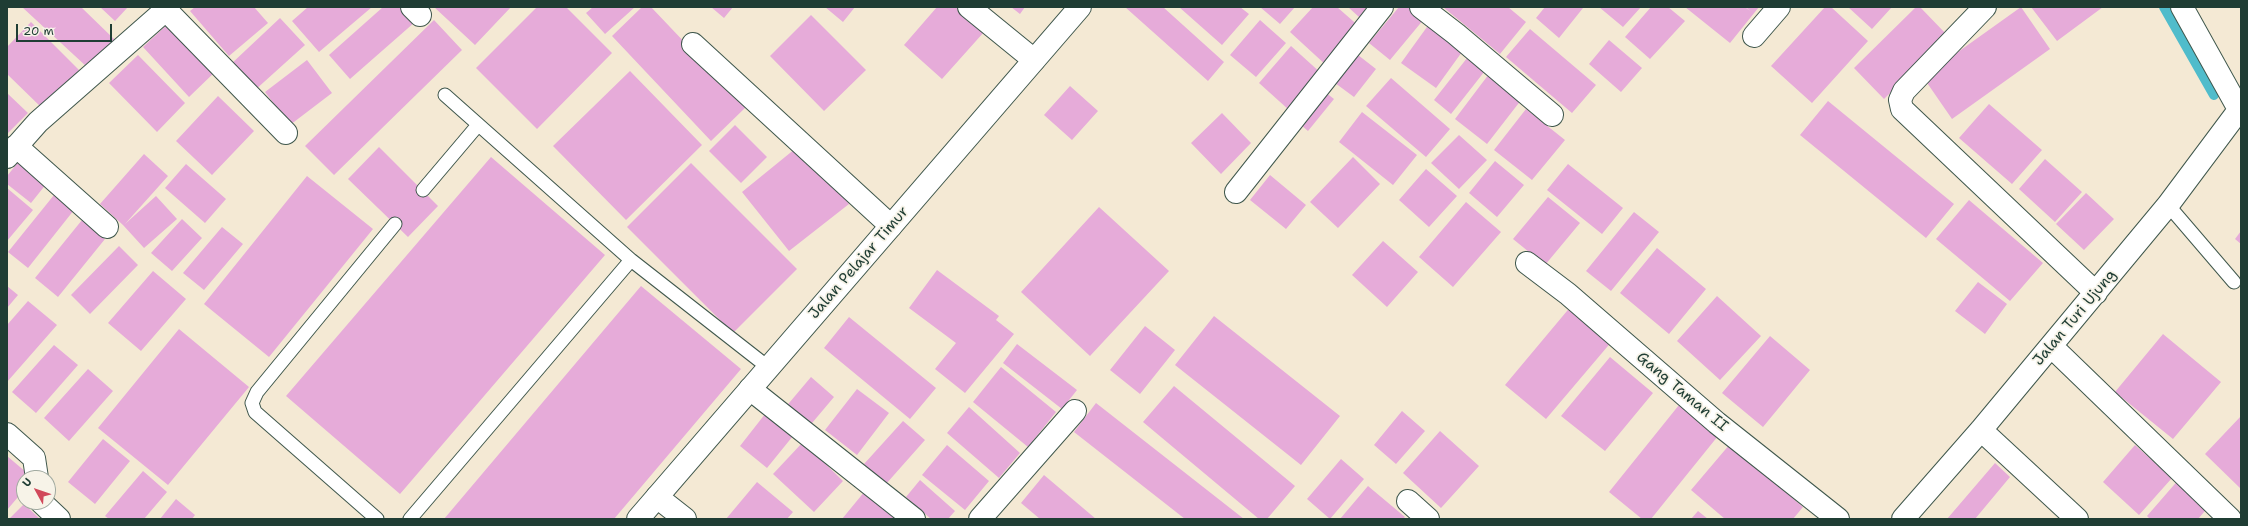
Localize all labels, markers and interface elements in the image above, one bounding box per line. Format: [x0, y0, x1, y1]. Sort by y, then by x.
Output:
scale bar [18, 16, 114, 42]
text: 20 m [23, 23, 54, 39]
street label: Jalan Pelajar Timur [805, 203, 913, 323]
street label: Jalan Turi Ujung [2030, 266, 2120, 370]
street label: Gang Taman II [1633, 348, 1731, 436]
north arrow [16, 470, 56, 510]
text: U [19, 475, 35, 490]

